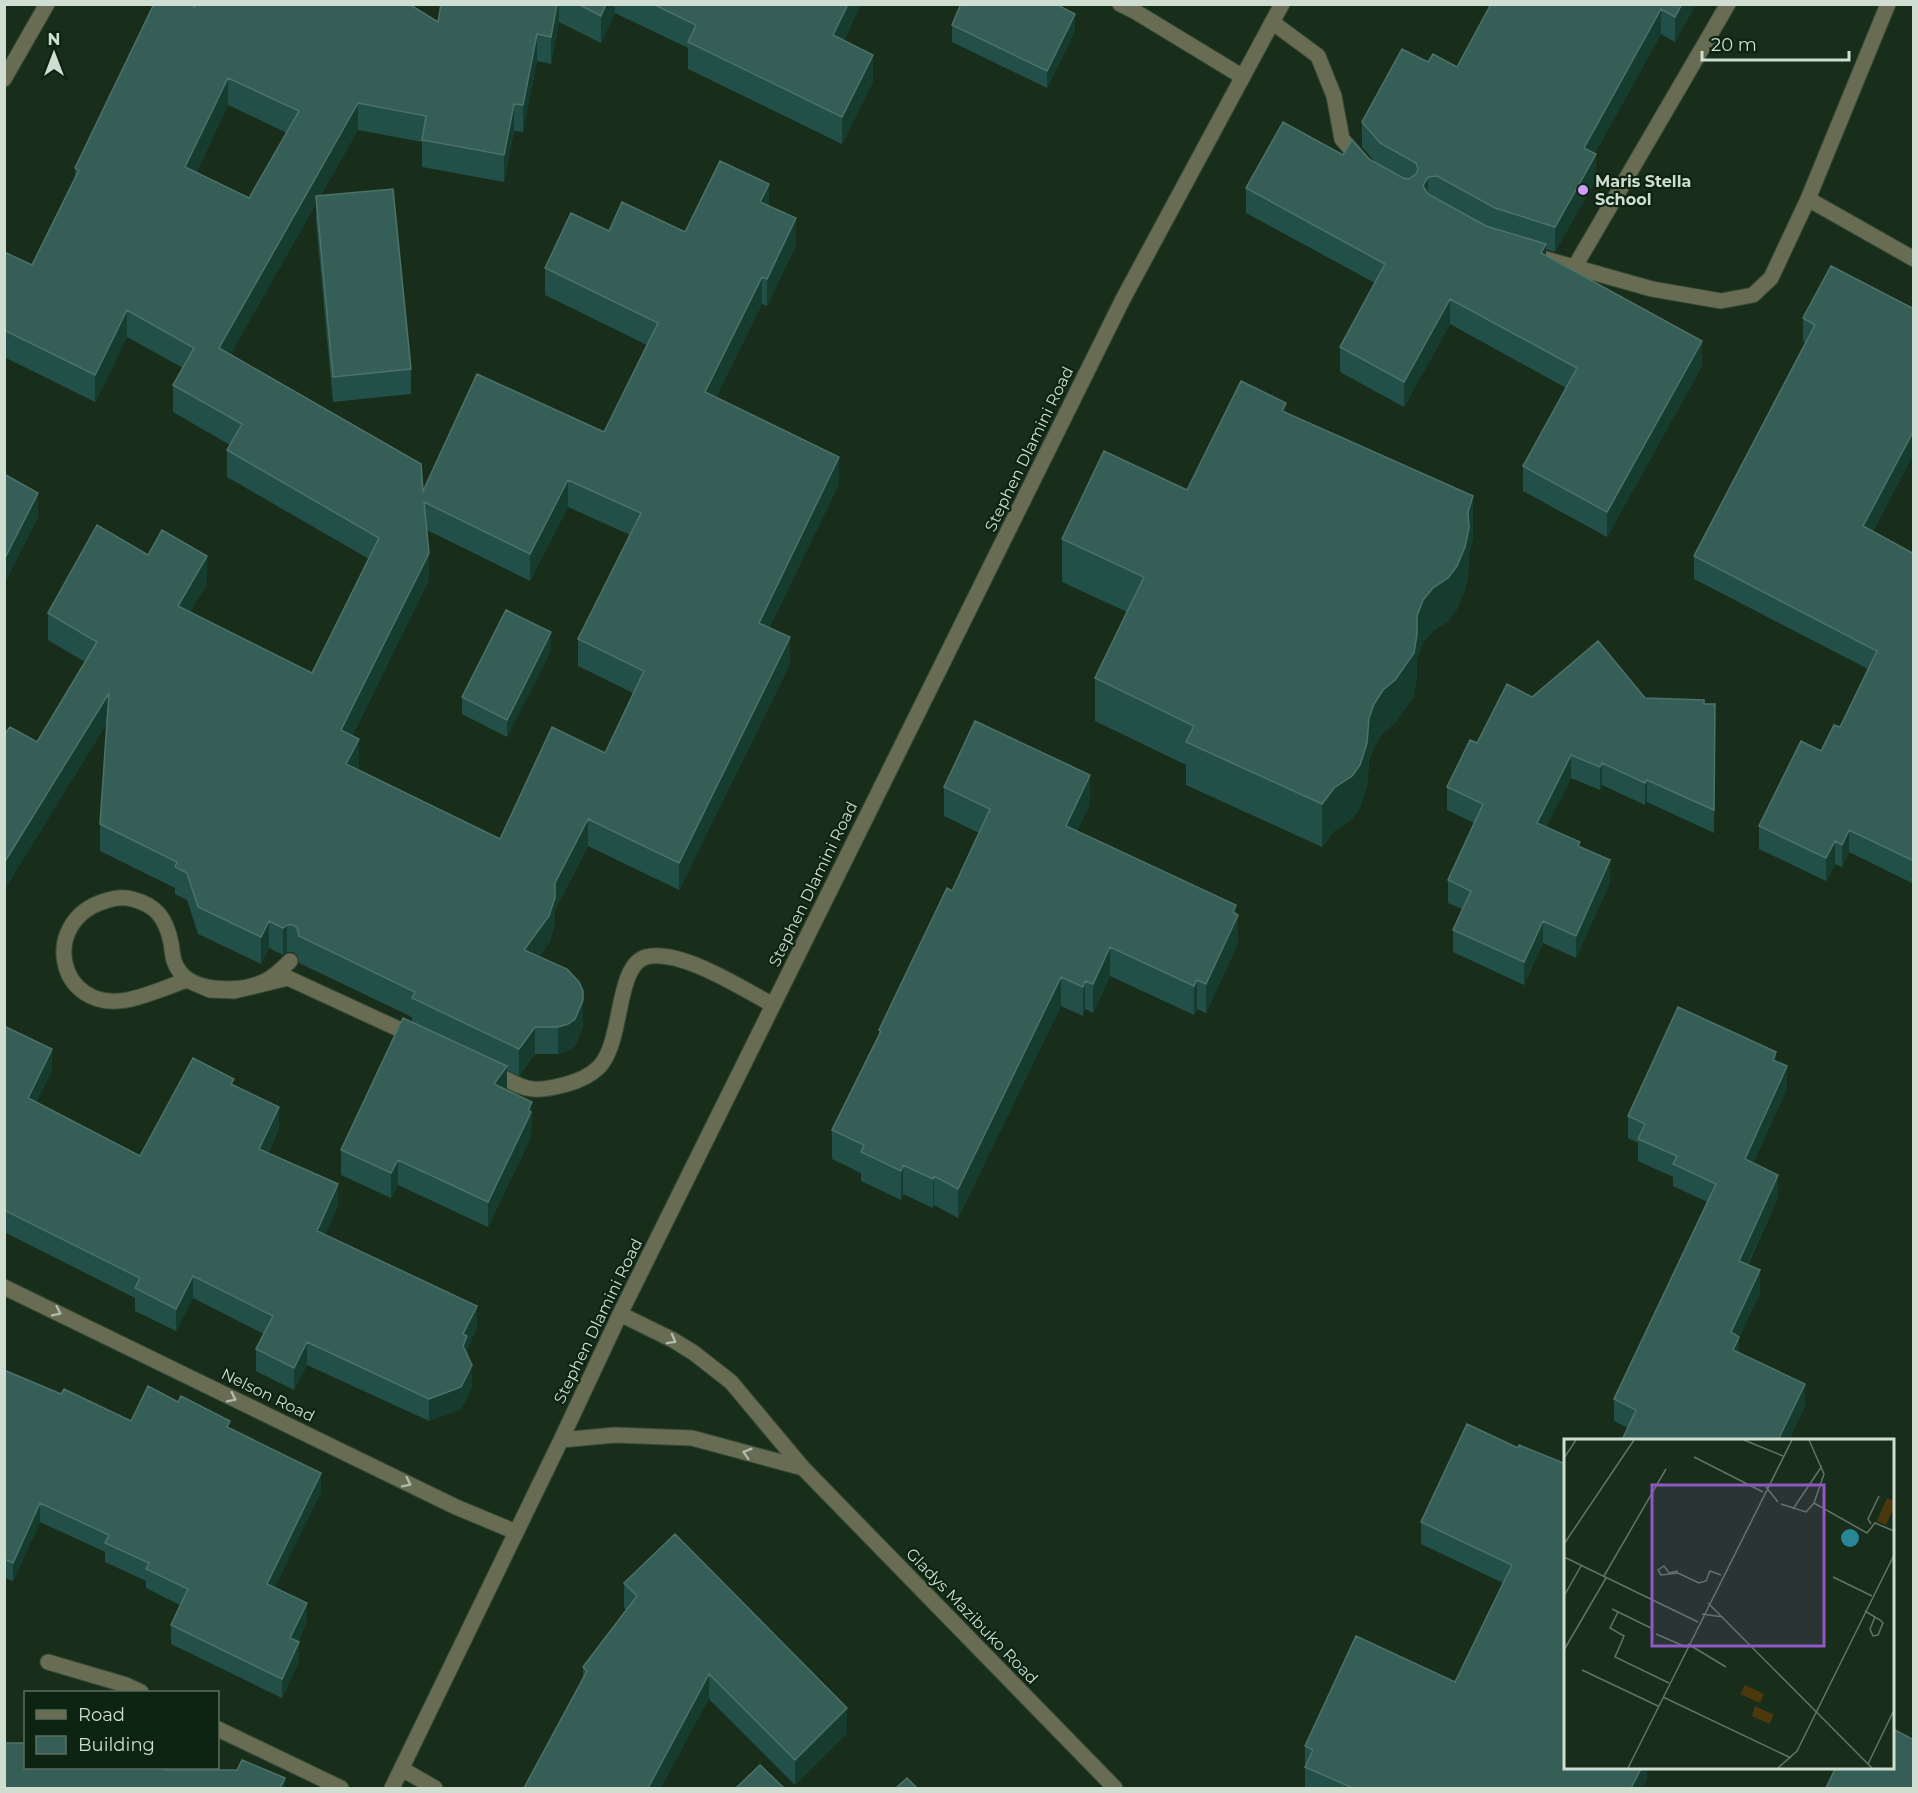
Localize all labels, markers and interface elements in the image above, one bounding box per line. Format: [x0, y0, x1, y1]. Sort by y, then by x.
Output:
north arrow [24, 24, 84, 84]
scale bar [1702, 24, 1849, 62]
text: N [48, 30, 60, 49]
text: 20 m [1711, 34, 1757, 56]
place label: Maris Stella School [1595, 172, 1691, 209]
marker: Maris Stella School [1576, 183, 1590, 197]
street label: Stephen Dlamini Road [981, 363, 1077, 535]
street label: Stephen Dlamini Road [765, 798, 861, 970]
street label: Stephen Dlamini Road [550, 1235, 646, 1407]
one-way arrow [51, 1305, 62, 1317]
one-way arrow [666, 1333, 677, 1344]
street label: Nelson Road [218, 1364, 318, 1426]
one-way arrow [226, 1390, 237, 1402]
inset map [1564, 1439, 1894, 1769]
one-way arrow [742, 1447, 753, 1460]
one-way arrow [401, 1476, 412, 1488]
street label: Gladys Mazibuko Road [902, 1544, 1042, 1688]
legend [24, 1691, 219, 1769]
text: Road [78, 1704, 125, 1726]
text: Building [78, 1734, 155, 1756]

